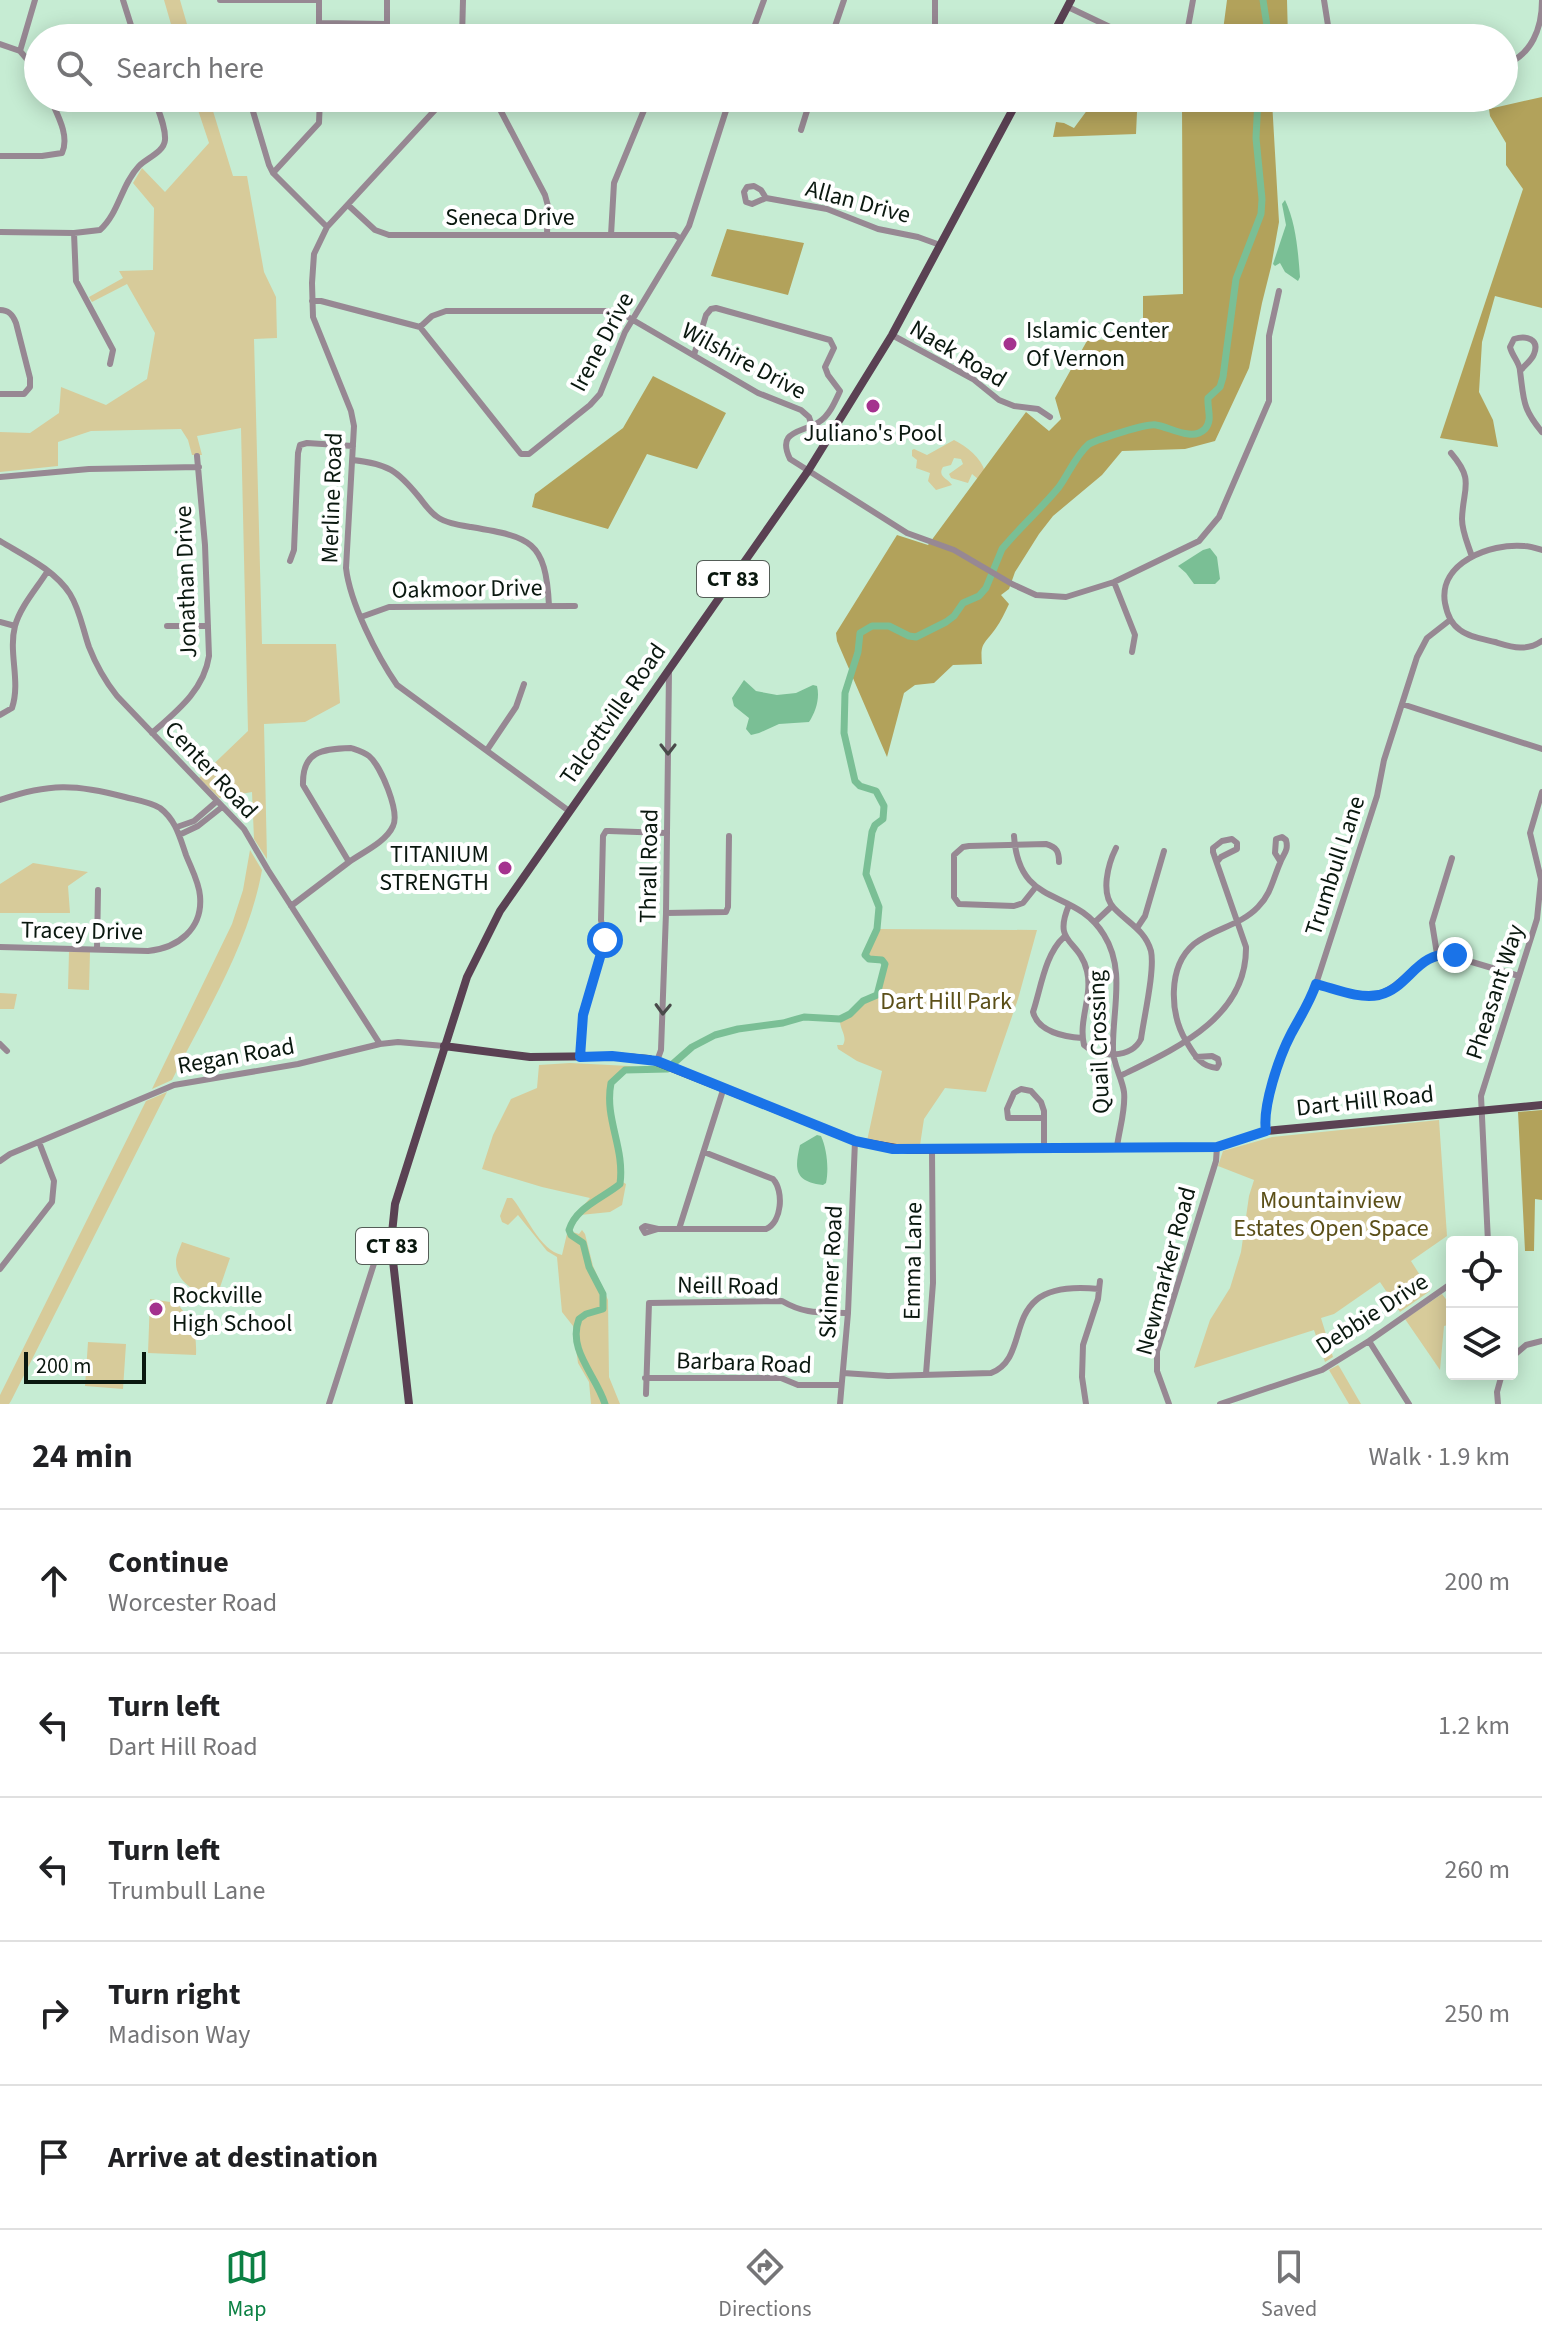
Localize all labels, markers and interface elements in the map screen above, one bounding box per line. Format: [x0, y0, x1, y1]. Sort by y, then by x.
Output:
search box [24, 24, 1518, 112]
icon: search [52, 46, 96, 90]
text: Search here [116, 47, 264, 90]
street label: Allan Drive [802, 171, 914, 233]
street label: Seneca Drive [445, 200, 575, 235]
street label: Irene Drive [561, 286, 643, 398]
street label: Naek Road [903, 311, 1013, 397]
street label: Wilshire Drive [675, 313, 813, 409]
place label: Islamic Center Of Vernon [1026, 313, 1170, 376]
marker: Islamic Center Of Vernon [1001, 335, 1019, 353]
marker: Juliano's Pool [864, 397, 882, 415]
place label: Juliano's Pool [803, 416, 943, 451]
street label: Merline Road [312, 432, 352, 564]
street label: Jonathan Drive [166, 505, 206, 659]
road number: CT 83 [697, 561, 769, 597]
street label: Oakmoor Drive [391, 570, 543, 608]
street label: Talcottville Road [551, 636, 675, 792]
street label: Center Road [156, 713, 266, 827]
one-way arrow [659, 743, 677, 756]
street label: Trumbull Lane [1296, 792, 1374, 940]
street label: Thrall Road [631, 809, 667, 923]
place label: TITANIUM STRENGTH [379, 837, 489, 900]
marker: TITANIUM STRENGTH [496, 859, 514, 877]
street label: Tracey Drive [21, 912, 143, 950]
street label: Pheasant Way [1457, 920, 1533, 1064]
route start [587, 922, 623, 958]
route end [1437, 937, 1473, 973]
street label: Quail Crossing [1079, 969, 1119, 1115]
park label: Dart Hill Park [880, 984, 1012, 1019]
one-way arrow [654, 1003, 671, 1016]
street label: Regan Road [175, 1028, 297, 1084]
street label: Dart Hill Road [1294, 1076, 1436, 1126]
street label: Newmarker Road [1127, 1183, 1205, 1359]
park label: Mountainview Estates Open Space [1233, 1183, 1429, 1246]
street label: Emma Lane [894, 1202, 932, 1320]
street label: Skinner Road [810, 1204, 852, 1340]
road number: CT 83 [356, 1228, 428, 1264]
map controls [1446, 1236, 1518, 1380]
button: locate [1446, 1236, 1518, 1308]
street label: Debbie Drive [1309, 1265, 1435, 1363]
street label: Neill Road [677, 1268, 779, 1304]
place label: Rockville High School [172, 1278, 292, 1341]
marker: Rockville High School [147, 1300, 165, 1318]
button: layers [1446, 1308, 1518, 1380]
street label: Barbara Road [676, 1343, 812, 1383]
scale bar [24, 1348, 146, 1384]
text: 200 m [36, 1350, 91, 1382]
text: 24 min [32, 1432, 133, 1481]
text: Walk · 1.9 km [1369, 1438, 1510, 1475]
text: Continue [108, 1541, 229, 1584]
icon: ahead [32, 1559, 76, 1603]
text: 200 m [1444, 1563, 1510, 1600]
text: Worcester Road [108, 1584, 277, 1621]
text: Turn left [108, 1685, 220, 1728]
icon: left [32, 1703, 76, 1747]
text: 1.2 km [1438, 1707, 1510, 1744]
text: Dart Hill Road [108, 1728, 258, 1765]
text: Turn left [108, 1829, 220, 1872]
icon: left [32, 1847, 76, 1891]
text: 260 m [1444, 1851, 1510, 1888]
text: Trumbull Lane [108, 1872, 265, 1909]
text: Turn right [108, 1973, 240, 2016]
icon: right [32, 1991, 76, 2035]
text: 250 m [1444, 1995, 1510, 2032]
text: Madison Way [108, 2016, 251, 2053]
icon: arrive [32, 2135, 76, 2179]
text: Arrive at destination [108, 2136, 378, 2179]
tab: Map [225, 2245, 269, 2325]
tab: Directions [718, 2245, 811, 2325]
tab: Saved [1261, 2245, 1317, 2325]

